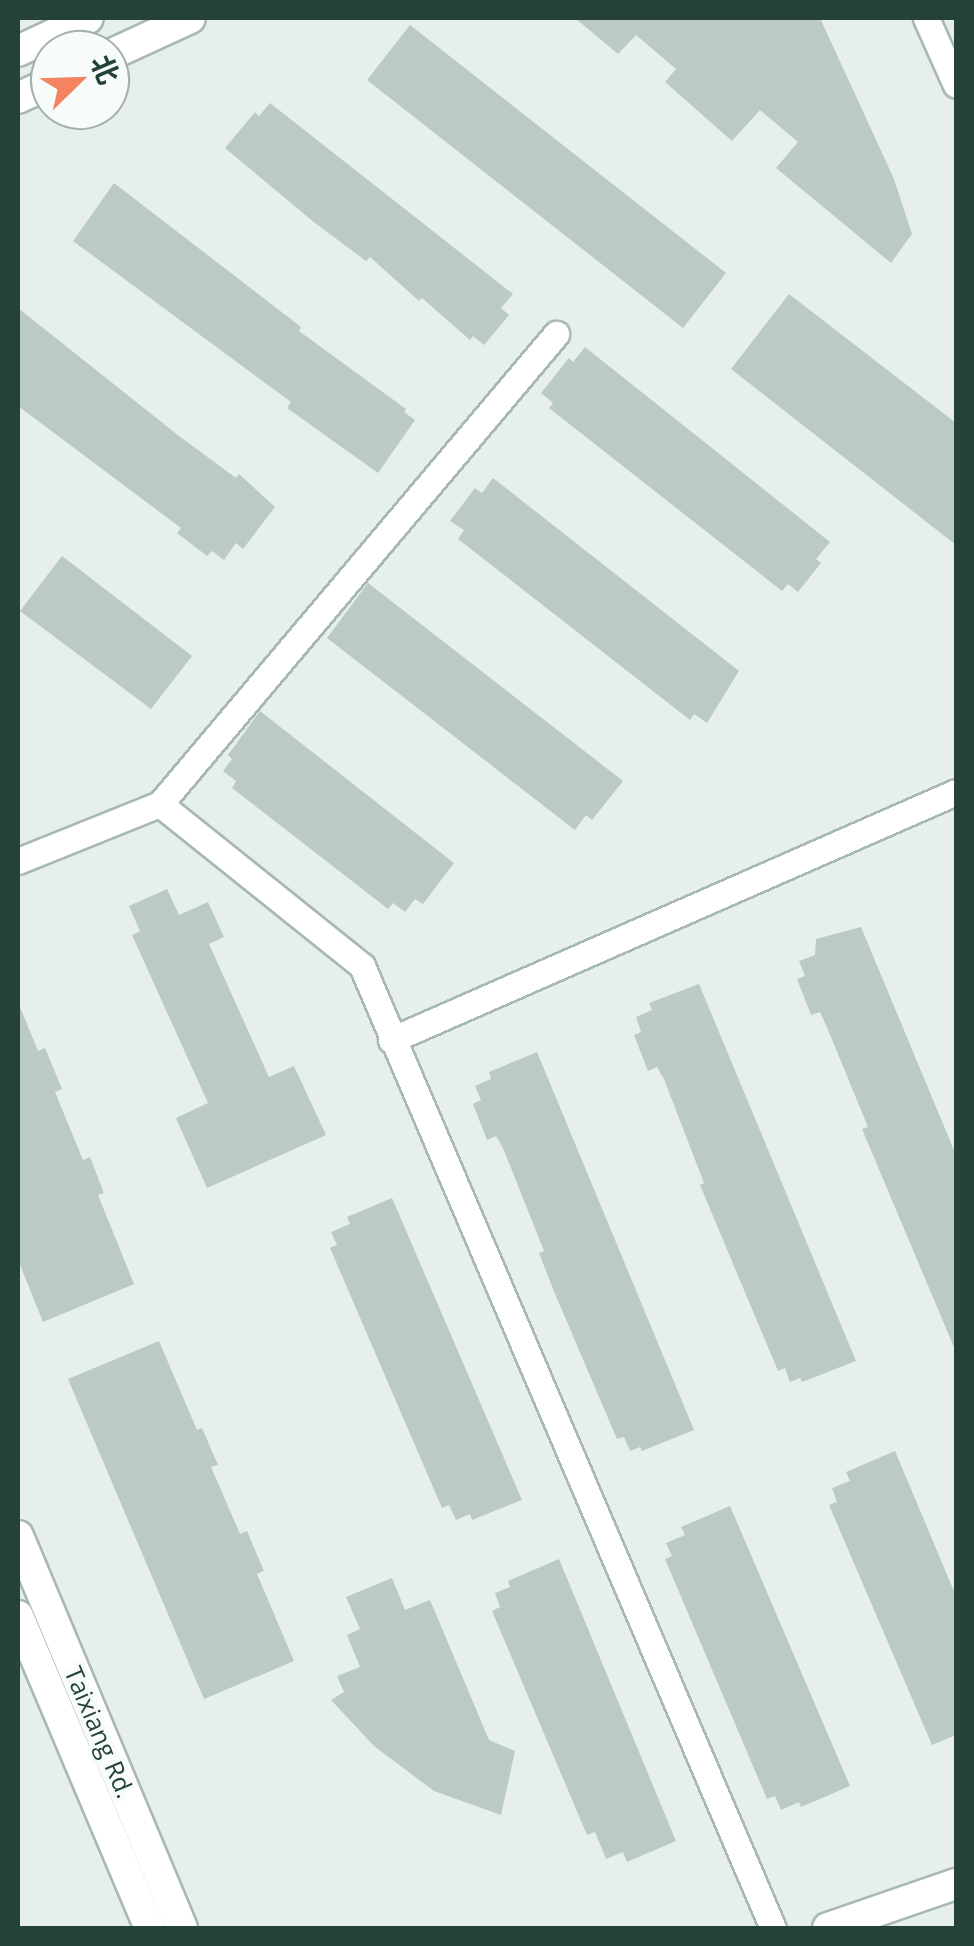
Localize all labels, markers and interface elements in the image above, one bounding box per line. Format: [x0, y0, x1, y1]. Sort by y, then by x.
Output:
north arrow [30, 30, 130, 130]
text: 北 [83, 49, 129, 89]
street label: Taixiang Rd. [59, 1662, 141, 1802]

